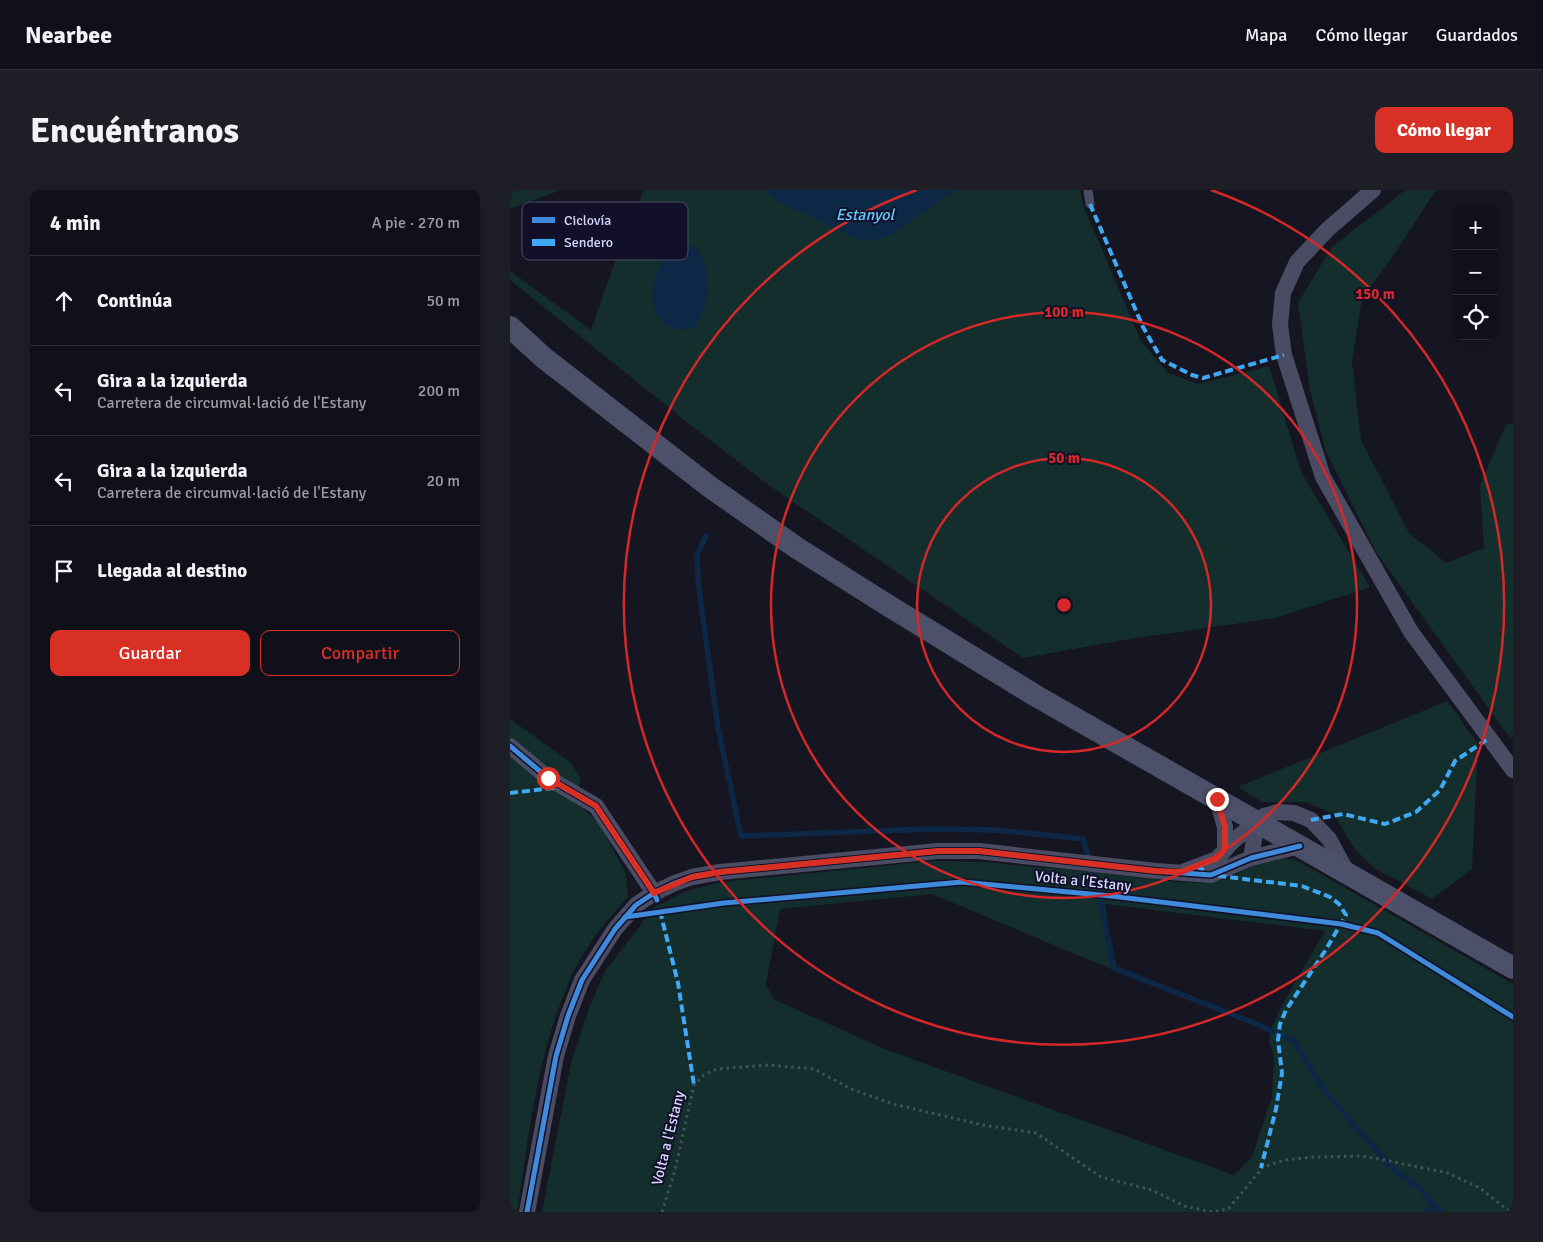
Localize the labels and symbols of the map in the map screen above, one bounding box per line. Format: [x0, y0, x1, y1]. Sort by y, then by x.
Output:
legend [522, 202, 688, 260]
water label: Estanyol [836, 205, 896, 225]
text: Ciclovía [564, 212, 611, 229]
text: Sendero [564, 234, 613, 251]
text: 150 m [1355, 285, 1395, 303]
text: 100 m [1044, 303, 1084, 321]
text: 50 m [1048, 449, 1080, 467]
centre of rings [1055, 596, 1073, 614]
route start [537, 767, 560, 790]
route end [1206, 788, 1229, 811]
street label: Volta a l'Estany [1034, 867, 1132, 895]
street label: Volta a l'Estany [648, 1089, 688, 1187]

